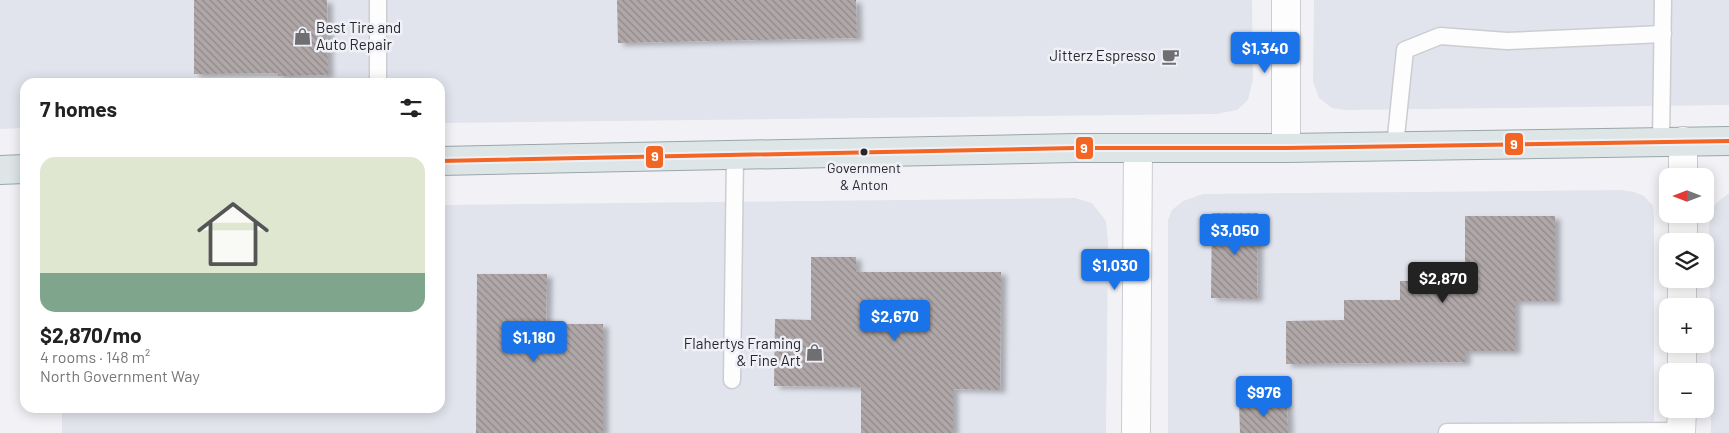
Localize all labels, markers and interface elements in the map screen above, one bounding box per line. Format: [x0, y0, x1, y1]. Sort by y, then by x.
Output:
place label: Best Tire and Auto Repair [316, 18, 401, 53]
shop icon: Best Tire and Auto Repair [292, 27, 312, 47]
pin: $1,340 [1224, 32, 1306, 74]
text: $1,340 [1242, 38, 1288, 57]
place label: Jitterz Espresso [1049, 46, 1156, 64]
cafe icon: Jitterz Espresso [1160, 46, 1180, 66]
icon: filters [397, 94, 425, 122]
text: 7 homes [40, 96, 117, 121]
line badge: 9 [1504, 132, 1524, 156]
text: 9 [1510, 135, 1518, 152]
line badge: 9 [1075, 136, 1094, 160]
text: 9 [1080, 139, 1088, 156]
line badge: 9 [645, 145, 664, 169]
text: 9 [651, 147, 659, 164]
marker: Government & Anton [859, 147, 869, 157]
place label: Government & Anton [827, 159, 901, 193]
north arrow [1659, 168, 1714, 222]
map controls [1659, 168, 1714, 418]
icon: home [188, 189, 278, 279]
pin: $3,050 [1194, 214, 1276, 256]
text: $3,050 [1211, 220, 1259, 239]
button: layers [1659, 233, 1714, 288]
pin: $1,030 [1074, 248, 1156, 291]
text: $1,030 [1092, 255, 1138, 274]
pin: $2,870 [1402, 262, 1484, 304]
text: $2,870 [1419, 268, 1467, 287]
button: + [1659, 298, 1714, 353]
pin: $2,670 [854, 300, 936, 342]
text: $2,670 [871, 306, 919, 325]
pin: $1,180 [493, 320, 575, 363]
text: $2,870/mo [40, 322, 142, 347]
text: $1,180 [513, 327, 555, 346]
place label: Flahertys Framing & Fine Art [684, 334, 801, 369]
shop icon: Flahertys Framing & Fine Art [805, 343, 825, 363]
text: 4 rooms · 148 m² [40, 347, 150, 366]
button: − [1659, 363, 1714, 418]
text: North Government Way [40, 366, 200, 385]
pin: $976 [1234, 376, 1294, 418]
text: $976 [1247, 382, 1281, 401]

